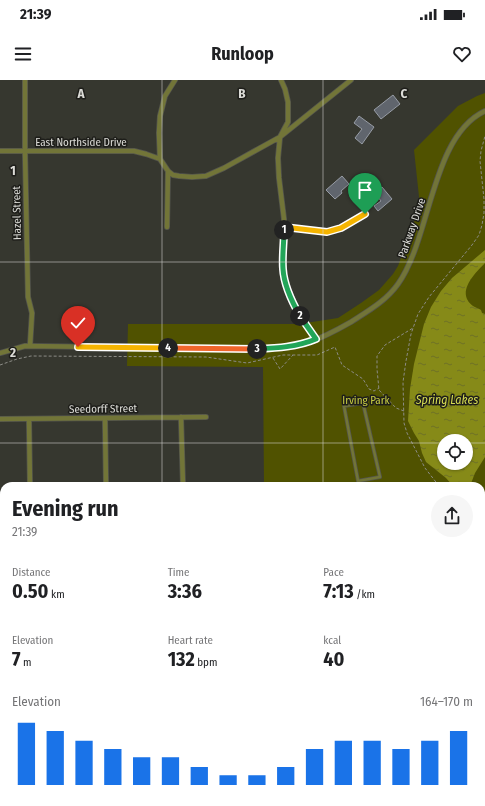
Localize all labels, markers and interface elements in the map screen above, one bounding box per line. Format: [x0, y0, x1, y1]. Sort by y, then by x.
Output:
text: 21:39 [20, 5, 51, 23]
icon: menu [12, 43, 34, 65]
text: Runloop [211, 43, 274, 65]
icon: heart [451, 43, 473, 65]
text: A [76, 86, 85, 101]
text: B [238, 86, 246, 101]
text: C [401, 86, 408, 101]
street label: East Northside Drive [35, 136, 127, 149]
text: 1 [10, 163, 16, 178]
pin [348, 173, 382, 214]
icon: arrive [354, 179, 376, 201]
street label: Hazel Street [10, 185, 24, 240]
street label: Parkway Drive [396, 196, 428, 260]
pin: 1 [274, 220, 294, 240]
text: 1 [282, 223, 286, 236]
pin [61, 306, 95, 347]
pin: 2 [290, 306, 310, 326]
text: 2 [297, 309, 303, 322]
icon: check [67, 312, 89, 334]
pin: 4 [158, 338, 178, 358]
pin: 3 [247, 339, 267, 359]
text: 4 [165, 341, 171, 354]
text: 3 [254, 342, 260, 355]
text: 2 [9, 345, 16, 360]
water label: Spring Lakes [415, 393, 478, 407]
park label: Irving Park [342, 394, 391, 407]
street label: Seedorff Street [69, 402, 138, 416]
map controls [437, 434, 473, 470]
button: locate [437, 434, 473, 470]
text: Evening run [12, 495, 119, 522]
button: share [431, 495, 473, 537]
text: 21:39 [12, 524, 37, 539]
text: Distance [12, 566, 51, 579]
text: Time [168, 566, 189, 579]
text: Pace [323, 566, 344, 579]
text: 0.50 [12, 579, 48, 603]
text: 3:36 [168, 579, 202, 603]
text: 7:13 [323, 579, 354, 603]
text: km [48, 588, 65, 601]
text: /km [354, 588, 375, 601]
text: Elevation [12, 634, 53, 647]
text: Heart rate [168, 634, 213, 647]
text: kcal [323, 634, 341, 647]
text: 7 [12, 647, 21, 671]
text: 132 [168, 647, 195, 671]
text: 40 [323, 647, 345, 671]
text: m [21, 656, 32, 669]
text: bpm [195, 656, 217, 669]
text: Elevation [12, 694, 61, 709]
text: 164–170 m [420, 694, 473, 709]

